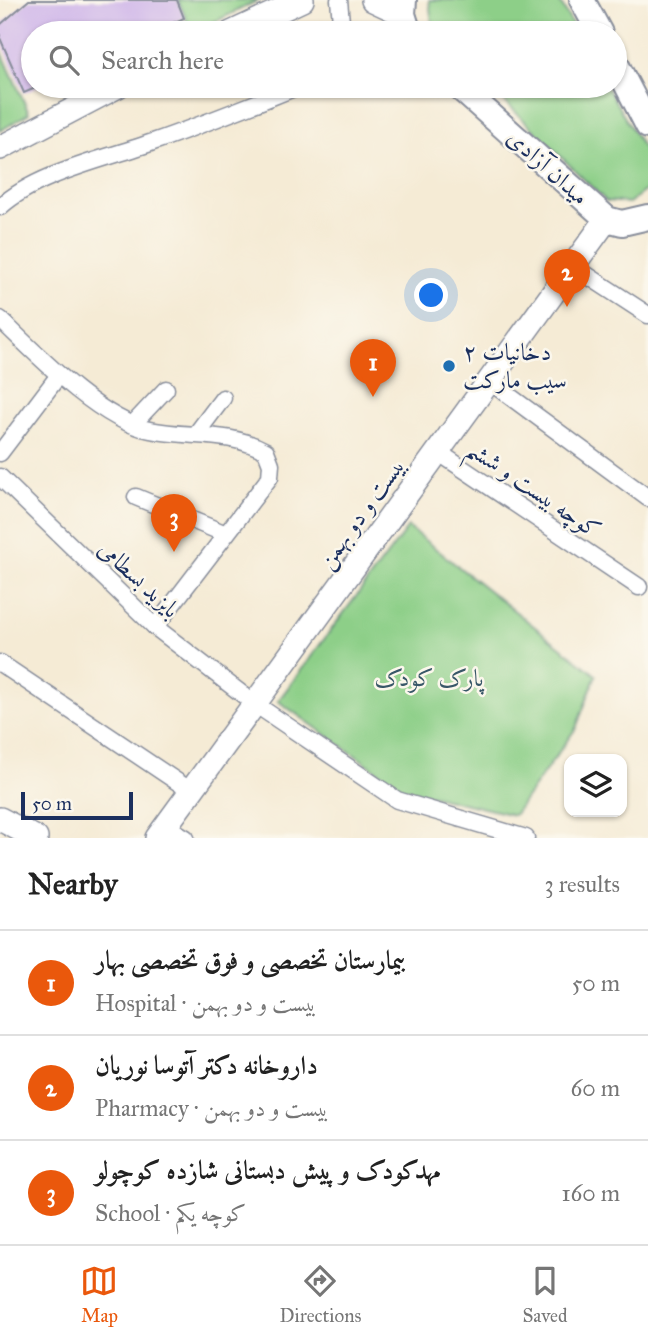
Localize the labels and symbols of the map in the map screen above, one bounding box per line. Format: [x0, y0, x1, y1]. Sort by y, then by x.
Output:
street label: میدان آزادی [501, 122, 595, 212]
pin: 2 [544, 249, 590, 307]
your location [414, 278, 448, 312]
place label: دخانیات ۲ سیب مارکت [463, 337, 567, 396]
pin: 1 [350, 339, 396, 397]
marker: دخانیات ۲ سیب مارکت [441, 358, 457, 374]
street label: کوچه بیست و ششم [456, 433, 607, 552]
street label: بیست و دو بهمن [311, 451, 412, 575]
pin: 3 [151, 494, 197, 552]
street label: بایزید بسطامی [92, 534, 186, 624]
park label: پارک کودک [374, 663, 485, 695]
scale bar [21, 789, 133, 821]

